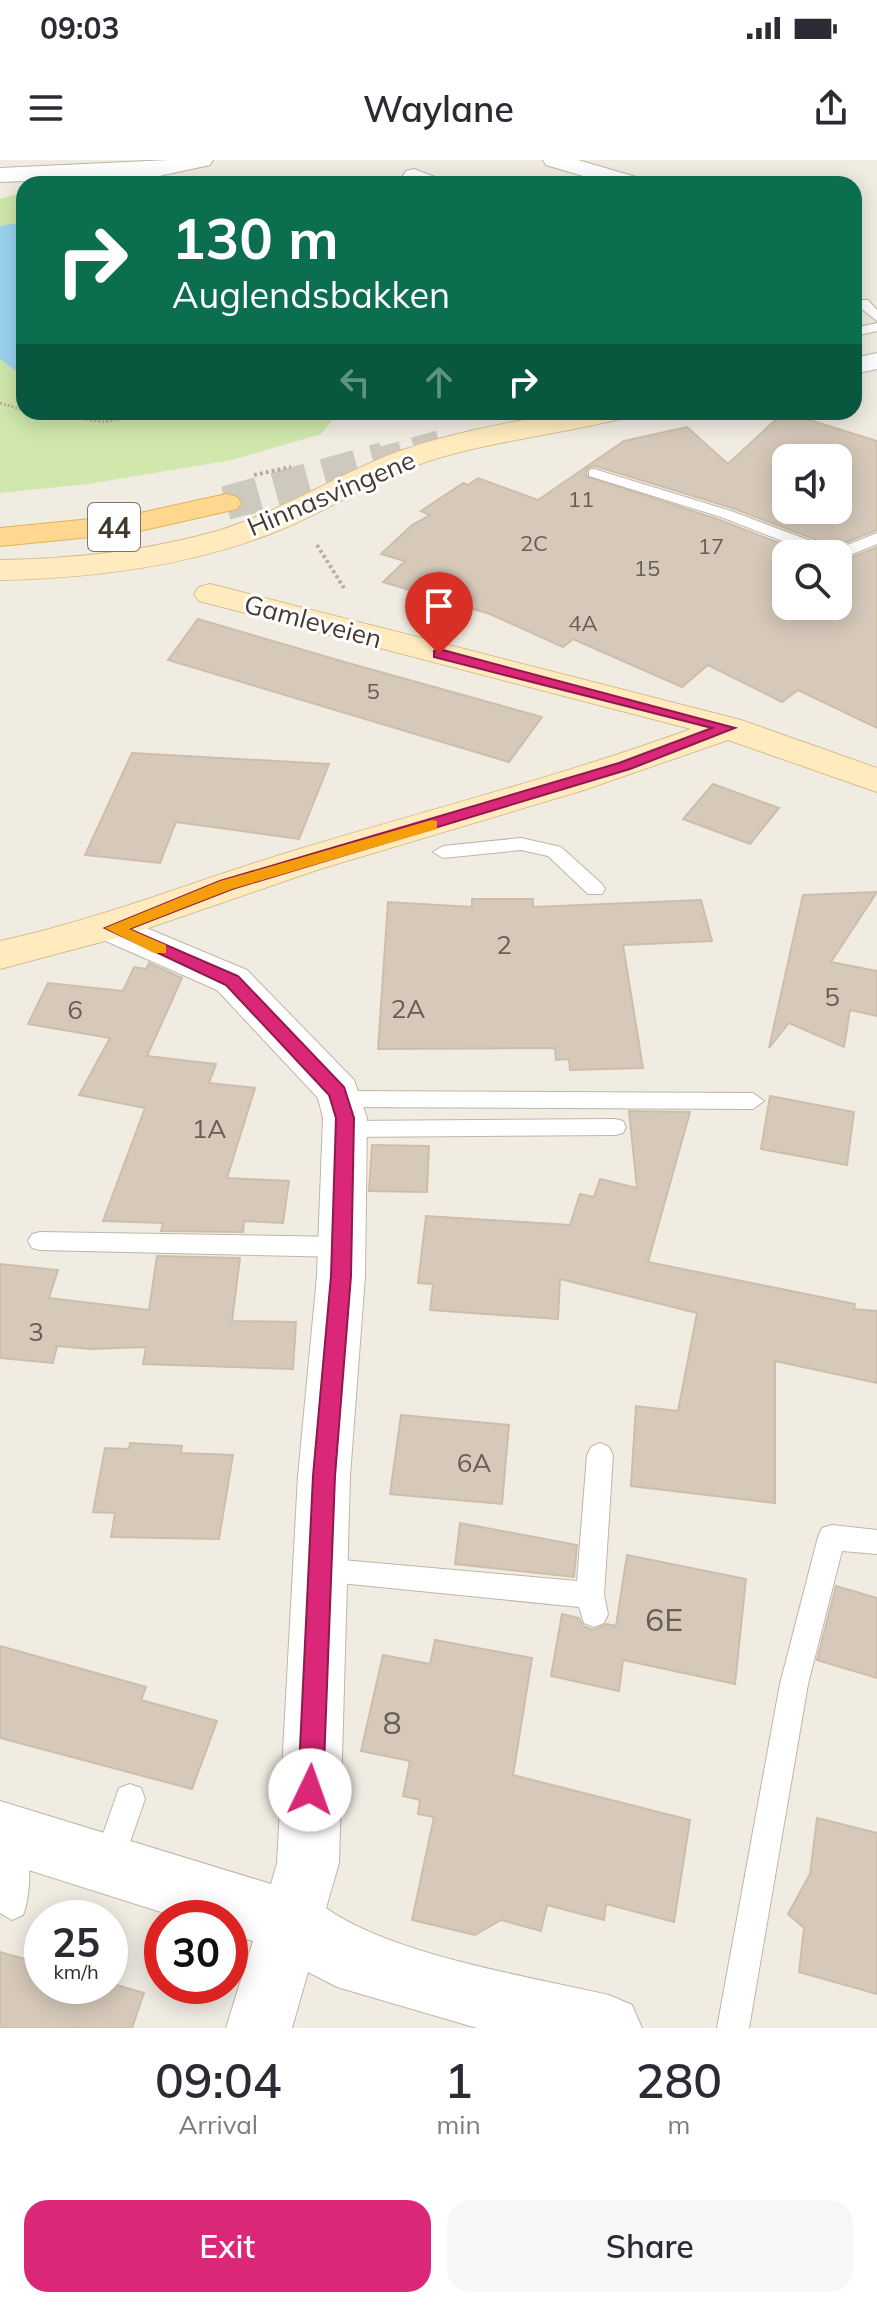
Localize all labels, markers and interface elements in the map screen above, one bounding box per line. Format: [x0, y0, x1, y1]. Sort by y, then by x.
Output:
text: 09:03 [40, 9, 119, 47]
icon: menu [24, 86, 68, 130]
text: Waylane [363, 86, 514, 131]
icon: share [809, 86, 853, 130]
text: 130 m [172, 203, 339, 273]
icon: right [40, 208, 144, 312]
text: Auglendsbakken [172, 272, 450, 317]
icon: left [333, 360, 377, 404]
icon: ahead [417, 360, 461, 404]
icon: right [501, 360, 545, 404]
street label: Hinnasvingene [242, 443, 420, 543]
map controls [772, 444, 852, 620]
button: sound [772, 444, 852, 524]
house number: 11 [568, 485, 594, 513]
road number: 44 [88, 503, 140, 551]
house number: 2C [520, 529, 548, 557]
house number: 17 [698, 532, 724, 560]
button: search [772, 540, 852, 620]
house number: 15 [634, 554, 660, 582]
pin [405, 572, 473, 654]
icon: arrive [417, 584, 461, 628]
street label: Gamleveien [241, 587, 385, 655]
house number: 4A [568, 609, 598, 637]
house number: 5 [366, 677, 380, 705]
house number: 2 [496, 928, 512, 961]
house number: 5 [824, 980, 840, 1013]
house number: 2A [391, 992, 425, 1025]
house number: 6 [67, 993, 83, 1026]
house number: 1A [192, 1112, 226, 1145]
house number: 3 [28, 1315, 44, 1348]
house number: 6A [457, 1446, 491, 1479]
house number: 6E [645, 1599, 683, 1639]
house number: 8 [382, 1702, 402, 1742]
position arrow [268, 1748, 352, 1832]
speed limit sign: 30 [144, 1900, 248, 2004]
text: 25 [52, 1917, 100, 1967]
text: km/h [53, 1959, 99, 1984]
text: 09:04 [155, 2050, 282, 2110]
text: 1 [444, 2050, 473, 2110]
text: 280 [636, 2050, 722, 2110]
text: Arrival [178, 2108, 258, 2141]
text: min [436, 2108, 481, 2141]
text: m [667, 2108, 690, 2141]
button: Exit [24, 2200, 431, 2292]
button: Share [447, 2200, 853, 2292]

